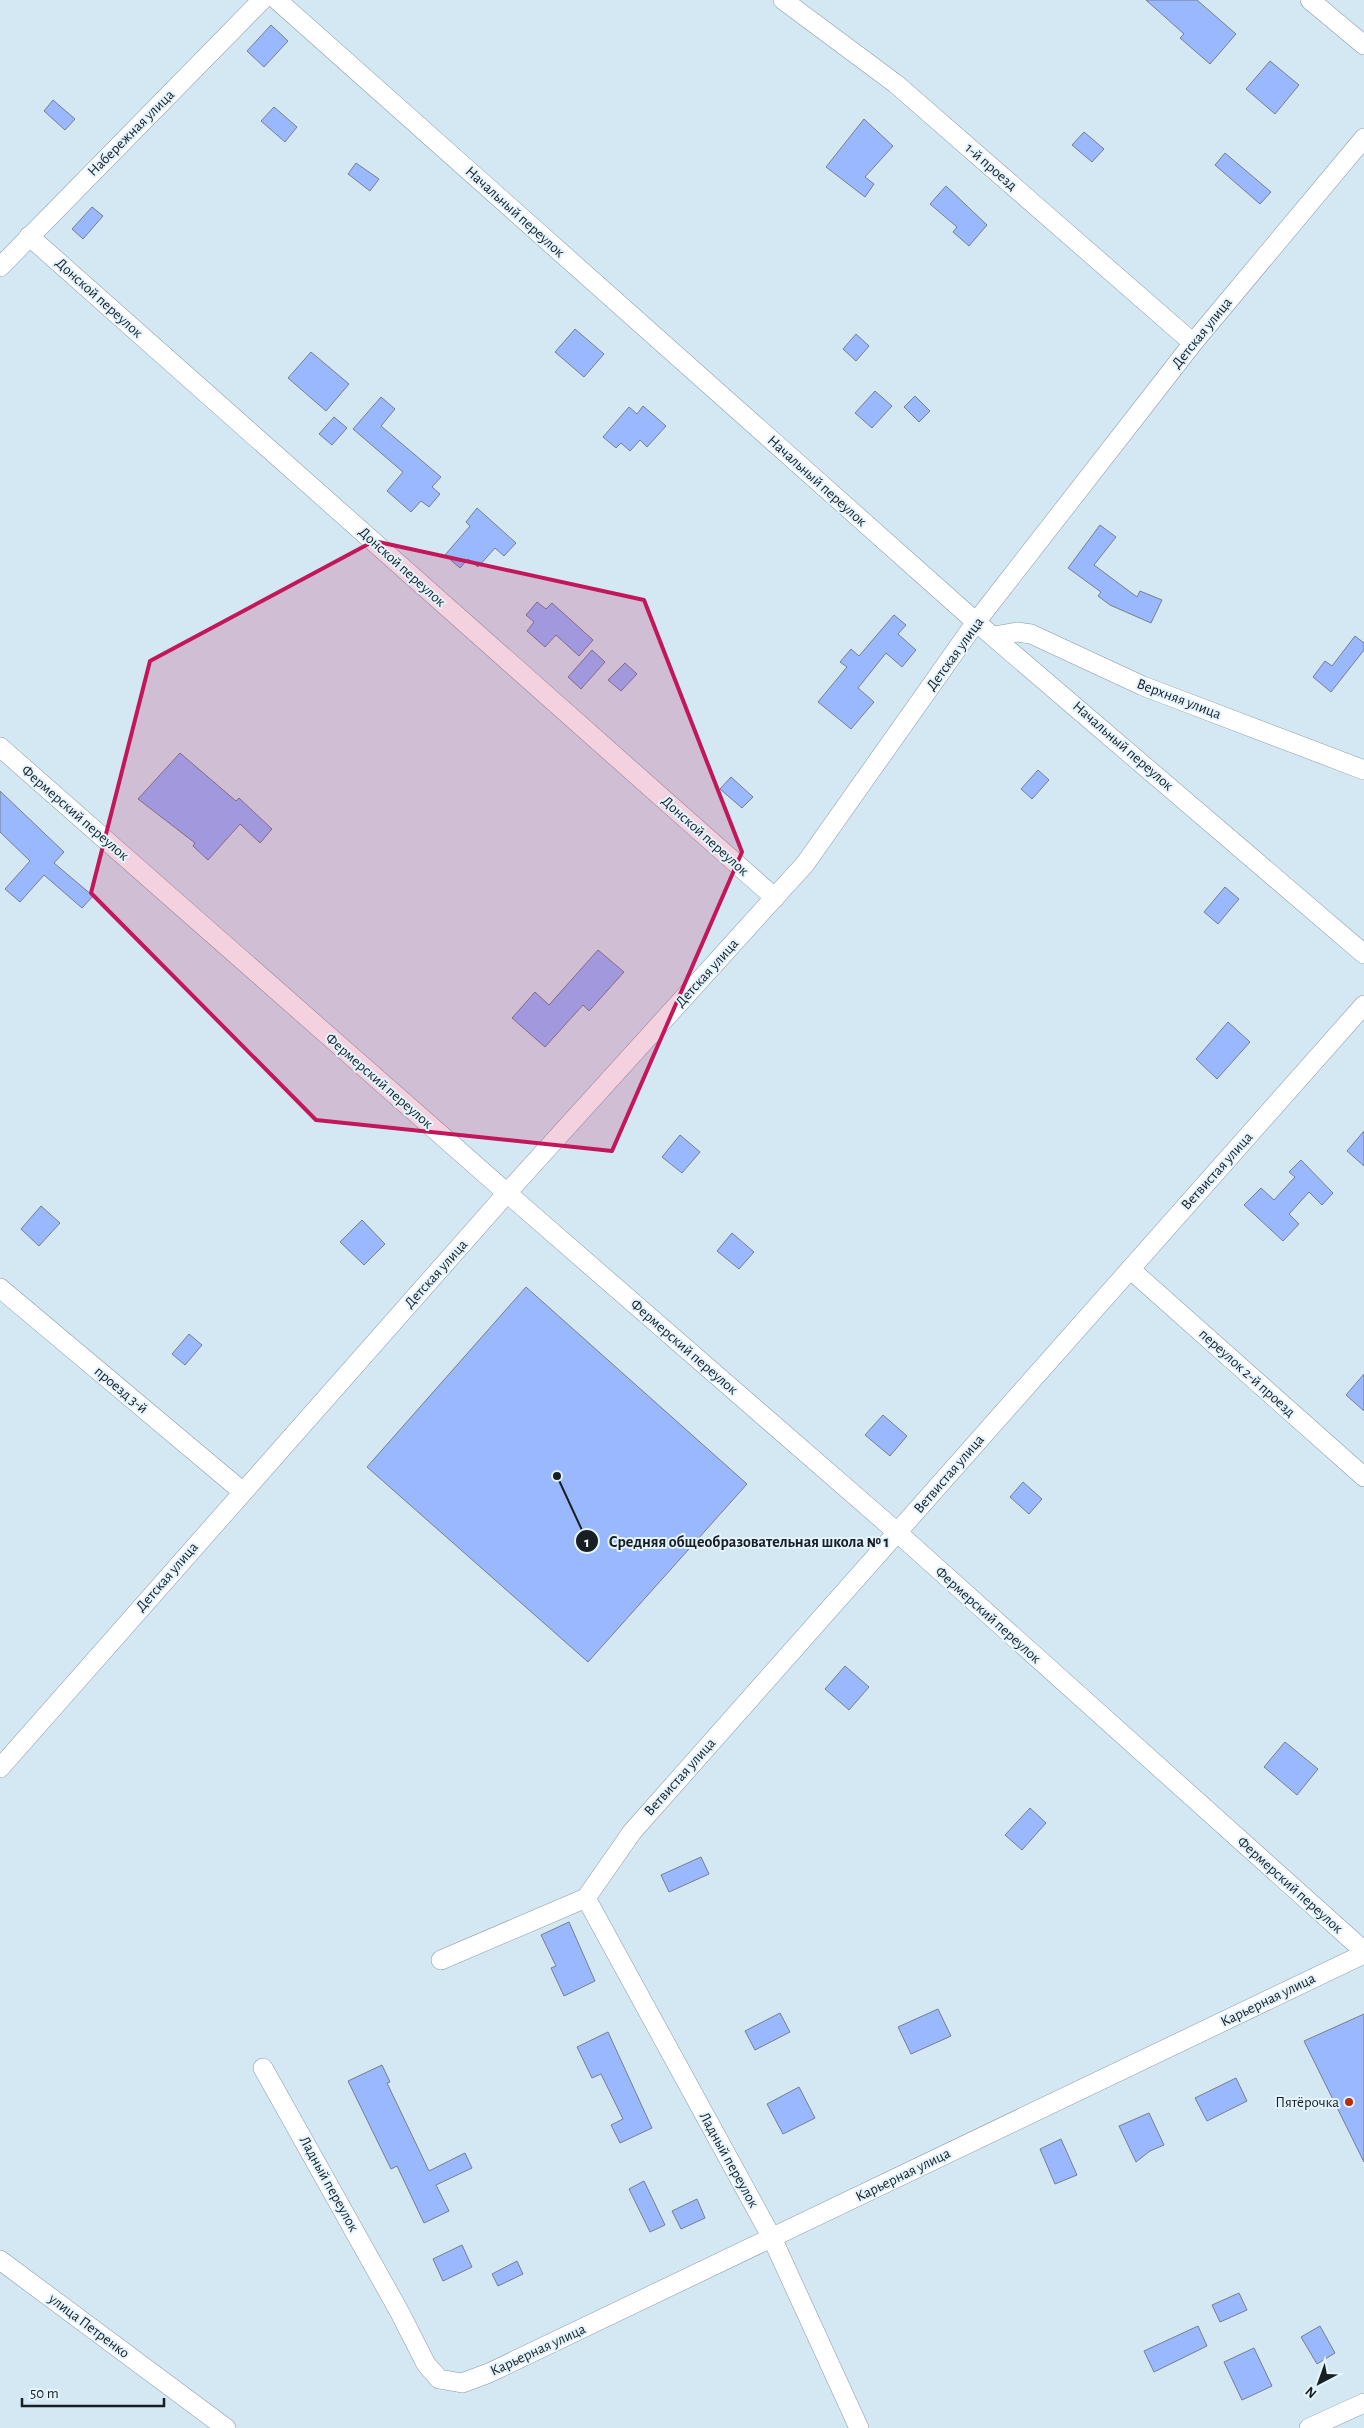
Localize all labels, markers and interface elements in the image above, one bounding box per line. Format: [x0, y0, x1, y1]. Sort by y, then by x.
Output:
street label: Набережная улица [85, 87, 177, 179]
street label: 1-й проезд [962, 141, 1020, 193]
street label: Начальный переулок [462, 164, 568, 260]
street label: Донской переулок [53, 255, 145, 341]
street label: Детская улица [1169, 295, 1235, 371]
street label: Начальный переулок [764, 433, 870, 529]
street label: Донской переулок [356, 524, 448, 610]
street label: Детская улица [924, 615, 986, 693]
street label: Верхняя улица [1135, 676, 1223, 722]
street label: Начальный переулок [1070, 698, 1176, 794]
street label: Фермерский переулок [19, 763, 132, 864]
street label: Донской переулок [659, 793, 751, 879]
street label: Детская улица [673, 936, 742, 1010]
street label: Фермерский переулок [323, 1031, 436, 1132]
street label: Ветвистая улица [1178, 1129, 1256, 1213]
street label: Детская улица [402, 1237, 471, 1311]
street label: Фермерский переулок [628, 1297, 741, 1398]
street label: переулок 2-й проезд [1196, 1326, 1298, 1420]
street label: проезд 3-й [92, 1364, 150, 1416]
street label: Ветвистая улица [911, 1432, 987, 1516]
callout: Средняя общеобразовательная школа № 1 [574, 1526, 899, 1557]
text: Средняя общеобразовательная школа № 1 [609, 1534, 889, 1550]
text: 1 [584, 1535, 590, 1550]
street label: Детская улица [133, 1539, 201, 1614]
street label: Фермерский переулок [932, 1564, 1044, 1666]
street label: Ветвистая улица [641, 1735, 719, 1819]
street label: Фермерский переулок [1234, 1834, 1346, 1936]
street label: Карьерная улица [1218, 1971, 1318, 2029]
place label: Пятёрочка [1275, 2095, 1339, 2110]
marker: Пятёрочка [1343, 2096, 1355, 2108]
street label: Ладный переулок [697, 2110, 761, 2210]
street label: Ладный переулок [297, 2134, 361, 2234]
street label: Карьерная улица [853, 2146, 953, 2204]
street label: улица Петренко [45, 2290, 132, 2361]
street label: Карьерная улица [488, 2321, 588, 2379]
north arrow [1294, 2358, 1344, 2408]
scale bar [22, 2376, 165, 2408]
text: N [1303, 2384, 1319, 2401]
text: 50 m [30, 2386, 59, 2401]

